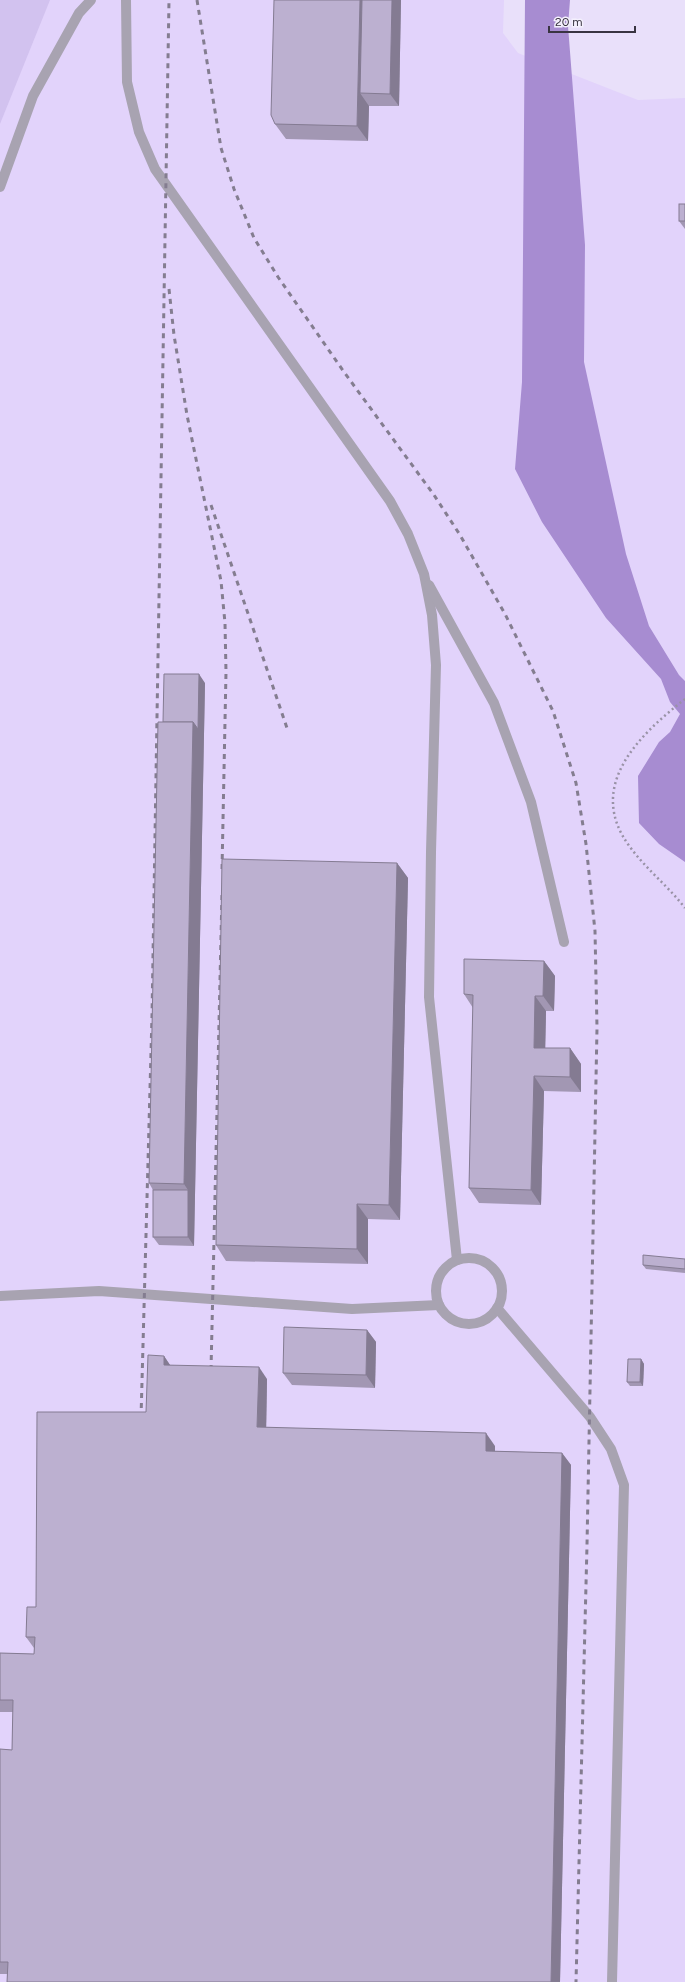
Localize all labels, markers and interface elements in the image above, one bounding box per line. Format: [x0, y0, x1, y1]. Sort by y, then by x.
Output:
scale bar [549, 8, 635, 34]
text: 20 m [555, 15, 583, 29]

